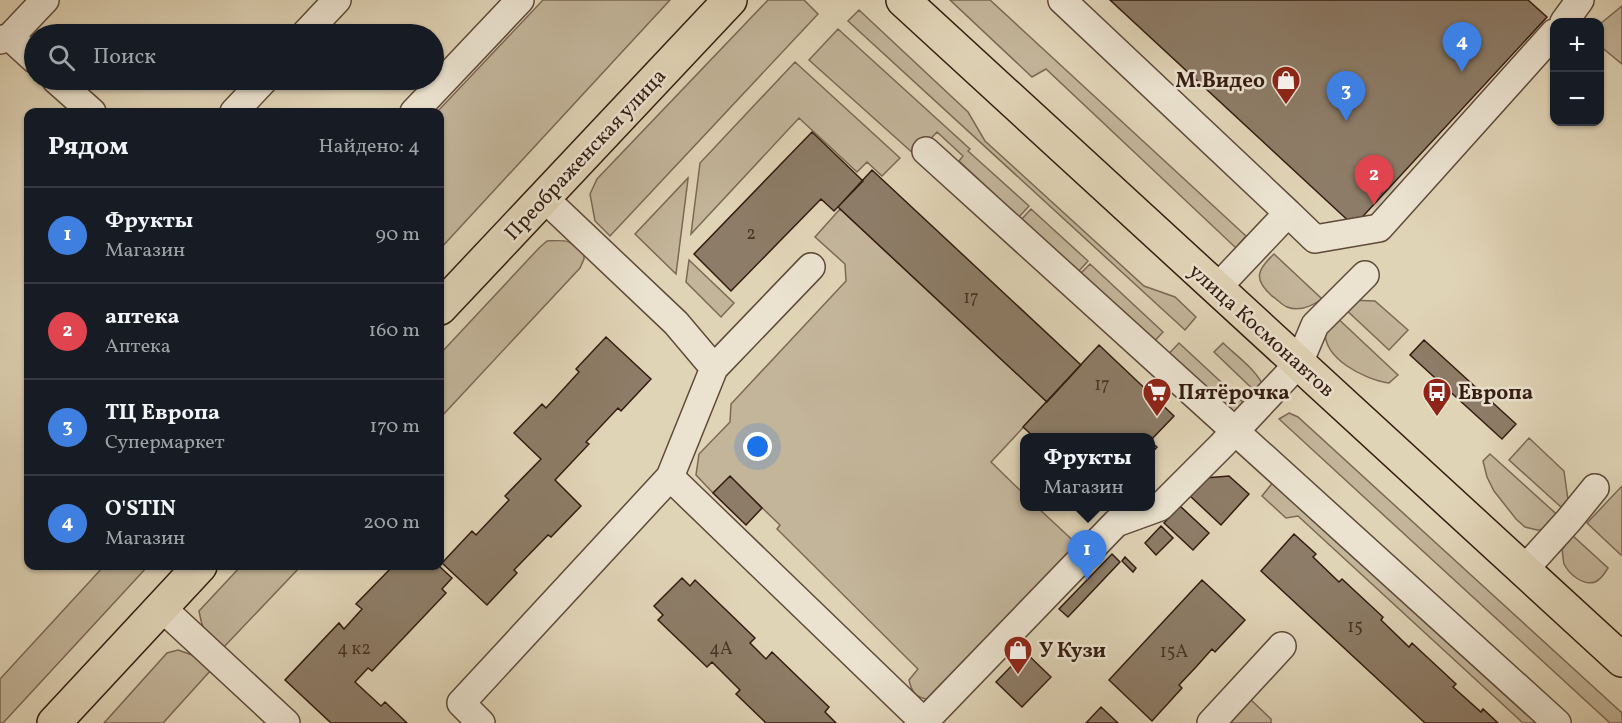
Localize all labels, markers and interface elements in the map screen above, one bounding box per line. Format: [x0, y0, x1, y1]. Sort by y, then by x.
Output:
map controls [1550, 18, 1604, 126]
button: + [1550, 18, 1604, 72]
pin: 4 [1442, 22, 1482, 72]
search box [24, 24, 444, 90]
icon: search [45, 41, 78, 74]
text: Поиск [93, 42, 156, 73]
street label: Преображенская улица [499, 63, 674, 247]
shop icon: М.Видео [1270, 64, 1302, 106]
place label: М.Видео [1176, 67, 1265, 96]
pin: 3 [1326, 72, 1366, 121]
button: − [1550, 72, 1604, 126]
text: Рядом [48, 129, 128, 165]
text: Найдено: 4 [319, 133, 420, 161]
pin: 2 [1354, 156, 1394, 205]
text: Фрукты [105, 206, 193, 237]
text: 1 [63, 221, 72, 249]
text: 90 m [376, 221, 420, 249]
house number: 2 [746, 222, 756, 247]
text: Магазин [105, 237, 185, 265]
street label: улица Космонавтов [1182, 258, 1340, 405]
house number: 17 [963, 286, 979, 311]
text: аптека [105, 302, 180, 333]
text: 2 [62, 317, 73, 345]
text: 160 m [368, 317, 420, 345]
text: Аптека [105, 333, 171, 361]
house number: 17 [1094, 373, 1110, 398]
supermarket icon: Пятёрочка [1141, 376, 1173, 418]
bus stop icon: Европа [1421, 376, 1453, 418]
place label: Пятёрочка [1178, 379, 1290, 408]
place label: Европа [1458, 379, 1533, 408]
text: ТЦ Европа [105, 398, 220, 429]
text: 3 [62, 413, 73, 441]
text: 170 m [370, 413, 420, 441]
text: Супермаркет [105, 429, 225, 457]
your location [743, 432, 772, 461]
popup [1020, 433, 1155, 511]
text: Фрукты [1043, 443, 1132, 474]
text: Магазин [1043, 474, 1124, 502]
text: O'STIN [105, 494, 176, 525]
text: 4 [61, 509, 74, 537]
text: 200 m [363, 509, 420, 537]
text: Магазин [105, 525, 185, 553]
pin: 1 [1068, 530, 1106, 580]
house number: 15 [1347, 615, 1363, 640]
shop icon: У Кузи [1002, 634, 1034, 676]
house number: 4 к2 [337, 637, 371, 662]
house number: 4А [709, 637, 733, 662]
place label: У Кузи [1039, 637, 1106, 666]
house number: 15А [1160, 640, 1188, 665]

